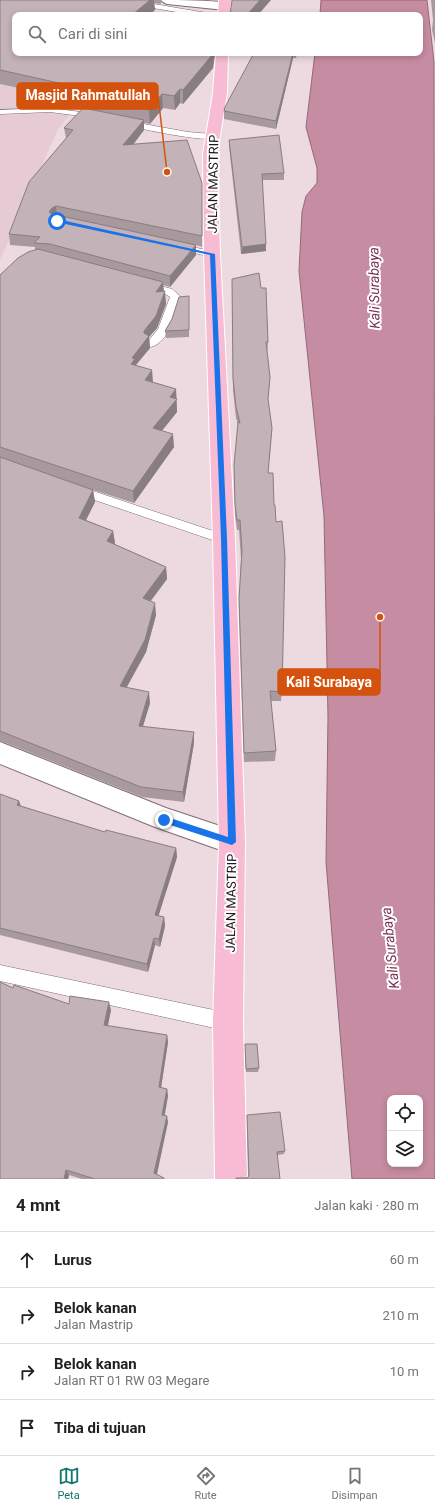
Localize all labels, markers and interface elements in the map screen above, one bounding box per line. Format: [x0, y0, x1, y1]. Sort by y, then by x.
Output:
search box [12, 12, 423, 56]
icon: search [26, 23, 48, 45]
text: Cari di sini [58, 25, 128, 43]
callout: Masjid Rahmatullah [17, 83, 158, 109]
text: Masjid Rahmatullah [26, 87, 151, 103]
street label: JALAN MASTRIP [205, 134, 221, 234]
route start [48, 212, 66, 230]
water label: Kali Surabaya [365, 247, 383, 329]
callout: Kali Surabaya [278, 669, 380, 695]
text: Kali Surabaya [286, 674, 372, 690]
route end [155, 811, 173, 829]
street label: JALAN MASTRIP [223, 853, 239, 953]
water label: Kali Surabaya [378, 906, 402, 990]
map controls [387, 1095, 423, 1167]
button: locate [387, 1095, 423, 1131]
button: layers [387, 1131, 423, 1167]
text: 4 mnt [16, 1195, 60, 1215]
text: Jalan kaki · 280 m [314, 1198, 419, 1213]
icon: ahead [16, 1249, 38, 1271]
text: Lurus [54, 1251, 92, 1269]
text: 60 m [390, 1252, 419, 1267]
text: Belok kanan [54, 1299, 137, 1317]
icon: right [16, 1305, 38, 1327]
text: 210 m [382, 1308, 419, 1323]
text: Jalan Mastrip [54, 1317, 133, 1332]
text: Belok kanan [54, 1355, 137, 1373]
icon: right [16, 1361, 38, 1383]
text: 10 m [390, 1364, 419, 1379]
text: Jalan RT 01 RW 03 Megare [54, 1373, 209, 1388]
icon: arrive [16, 1417, 38, 1439]
text: Tiba di tujuan [54, 1419, 146, 1437]
tab: Peta [57, 1465, 80, 1502]
tab: Rute [194, 1465, 217, 1502]
tab: Disimpan [331, 1465, 378, 1502]

